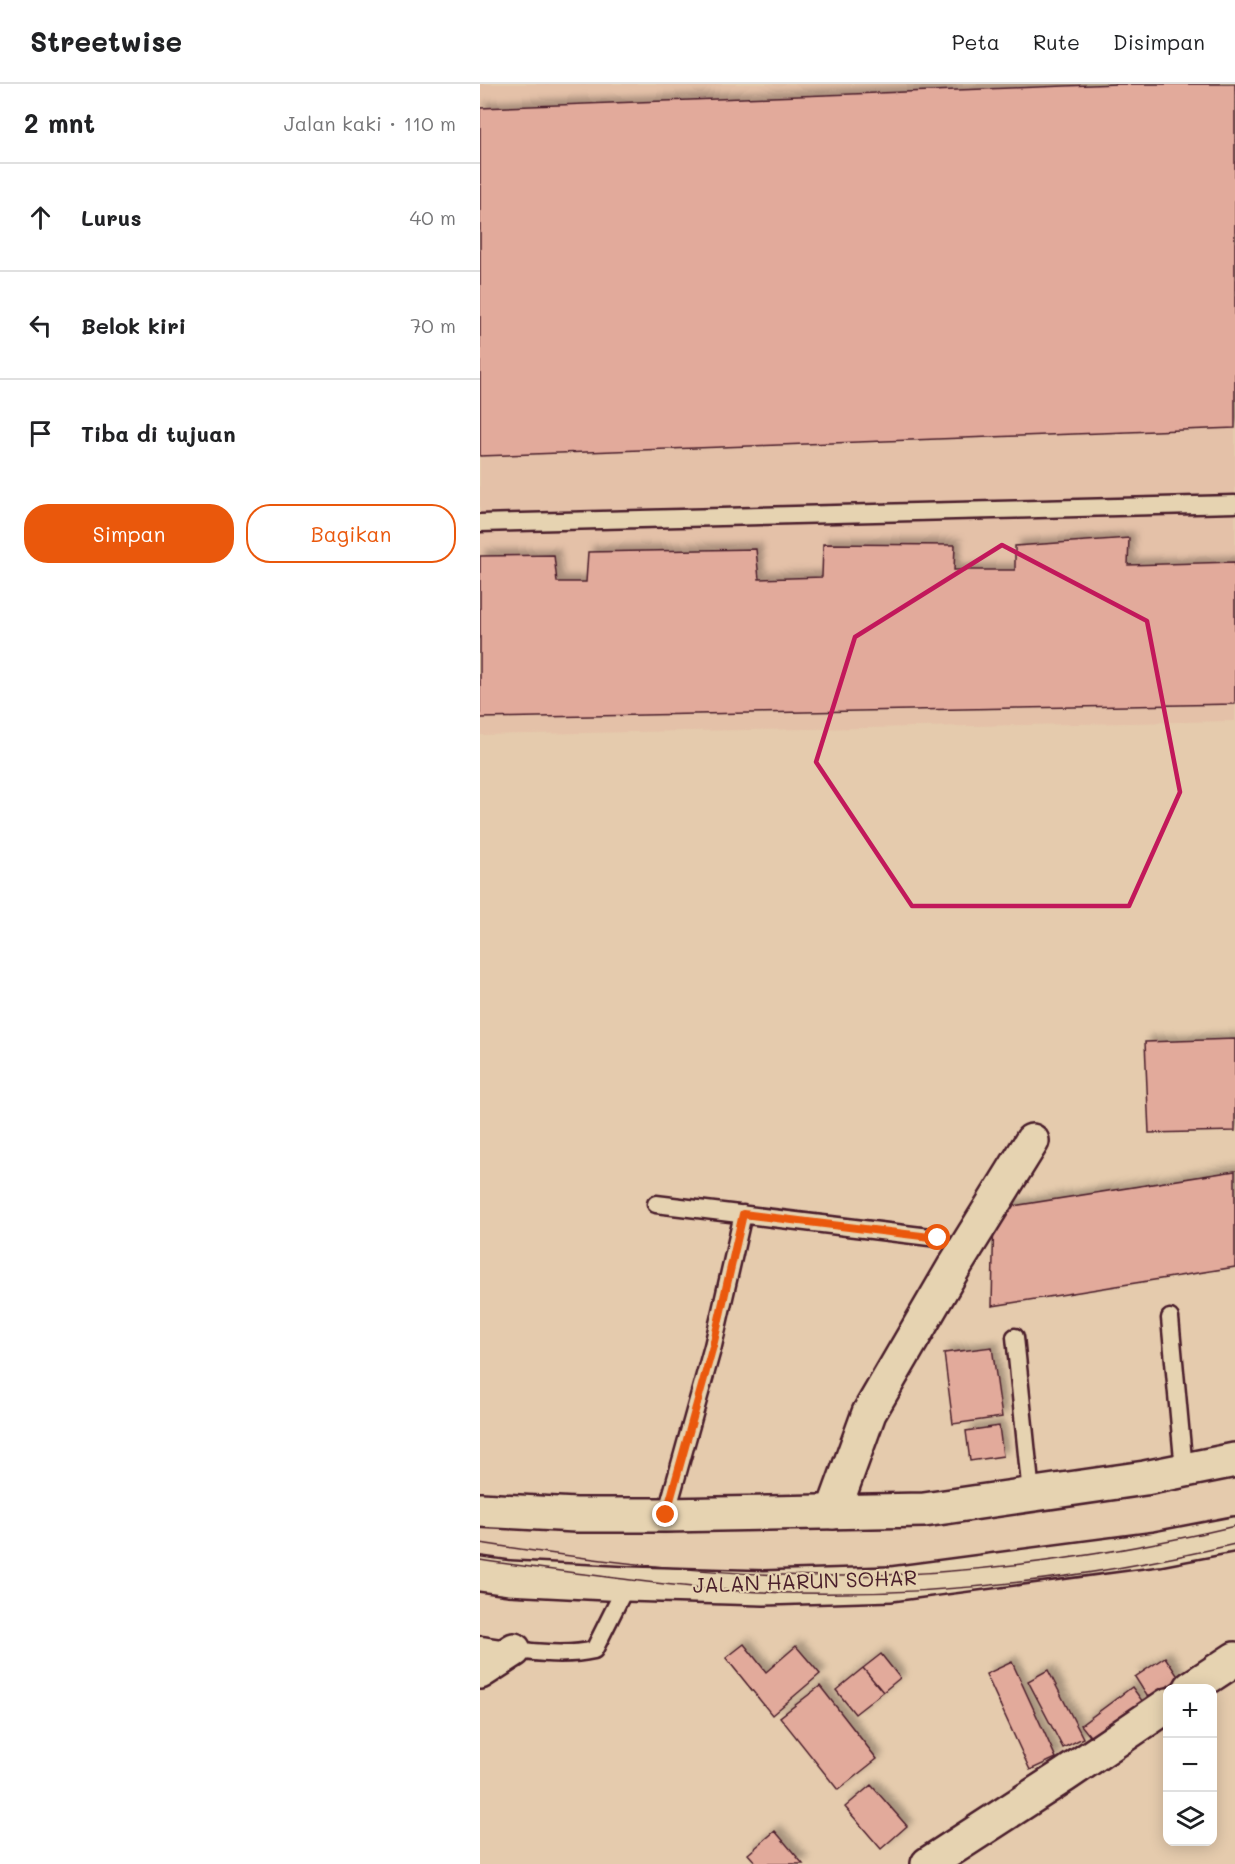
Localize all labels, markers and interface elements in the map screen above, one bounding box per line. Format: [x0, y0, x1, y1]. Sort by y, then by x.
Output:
text: Streetwise [30, 23, 182, 59]
text: Peta [952, 28, 1000, 55]
text: Rute [1033, 28, 1080, 55]
text: Disimpan [1113, 28, 1205, 55]
text: 2 mnt [24, 106, 95, 140]
text: Jalan kaki · 110 m [284, 110, 456, 136]
icon: ahead [24, 201, 57, 234]
text: Lurus [81, 203, 142, 232]
text: 40 m [410, 204, 456, 230]
icon: left [24, 309, 57, 342]
text: Belok kiri [81, 311, 186, 340]
text: 70 m [410, 312, 456, 338]
icon: arrive [24, 417, 57, 450]
text: Tiba di tujuan [81, 419, 236, 448]
button: Simpan [24, 504, 234, 563]
button: Bagikan [246, 504, 456, 563]
route start [924, 1224, 950, 1250]
route end [652, 1501, 678, 1527]
street label: JALAN HARUN SOHAR [692, 1563, 918, 1598]
map controls [1163, 1684, 1217, 1846]
button: + [1163, 1684, 1217, 1738]
button: − [1163, 1738, 1217, 1792]
button: layers [1163, 1792, 1217, 1846]

